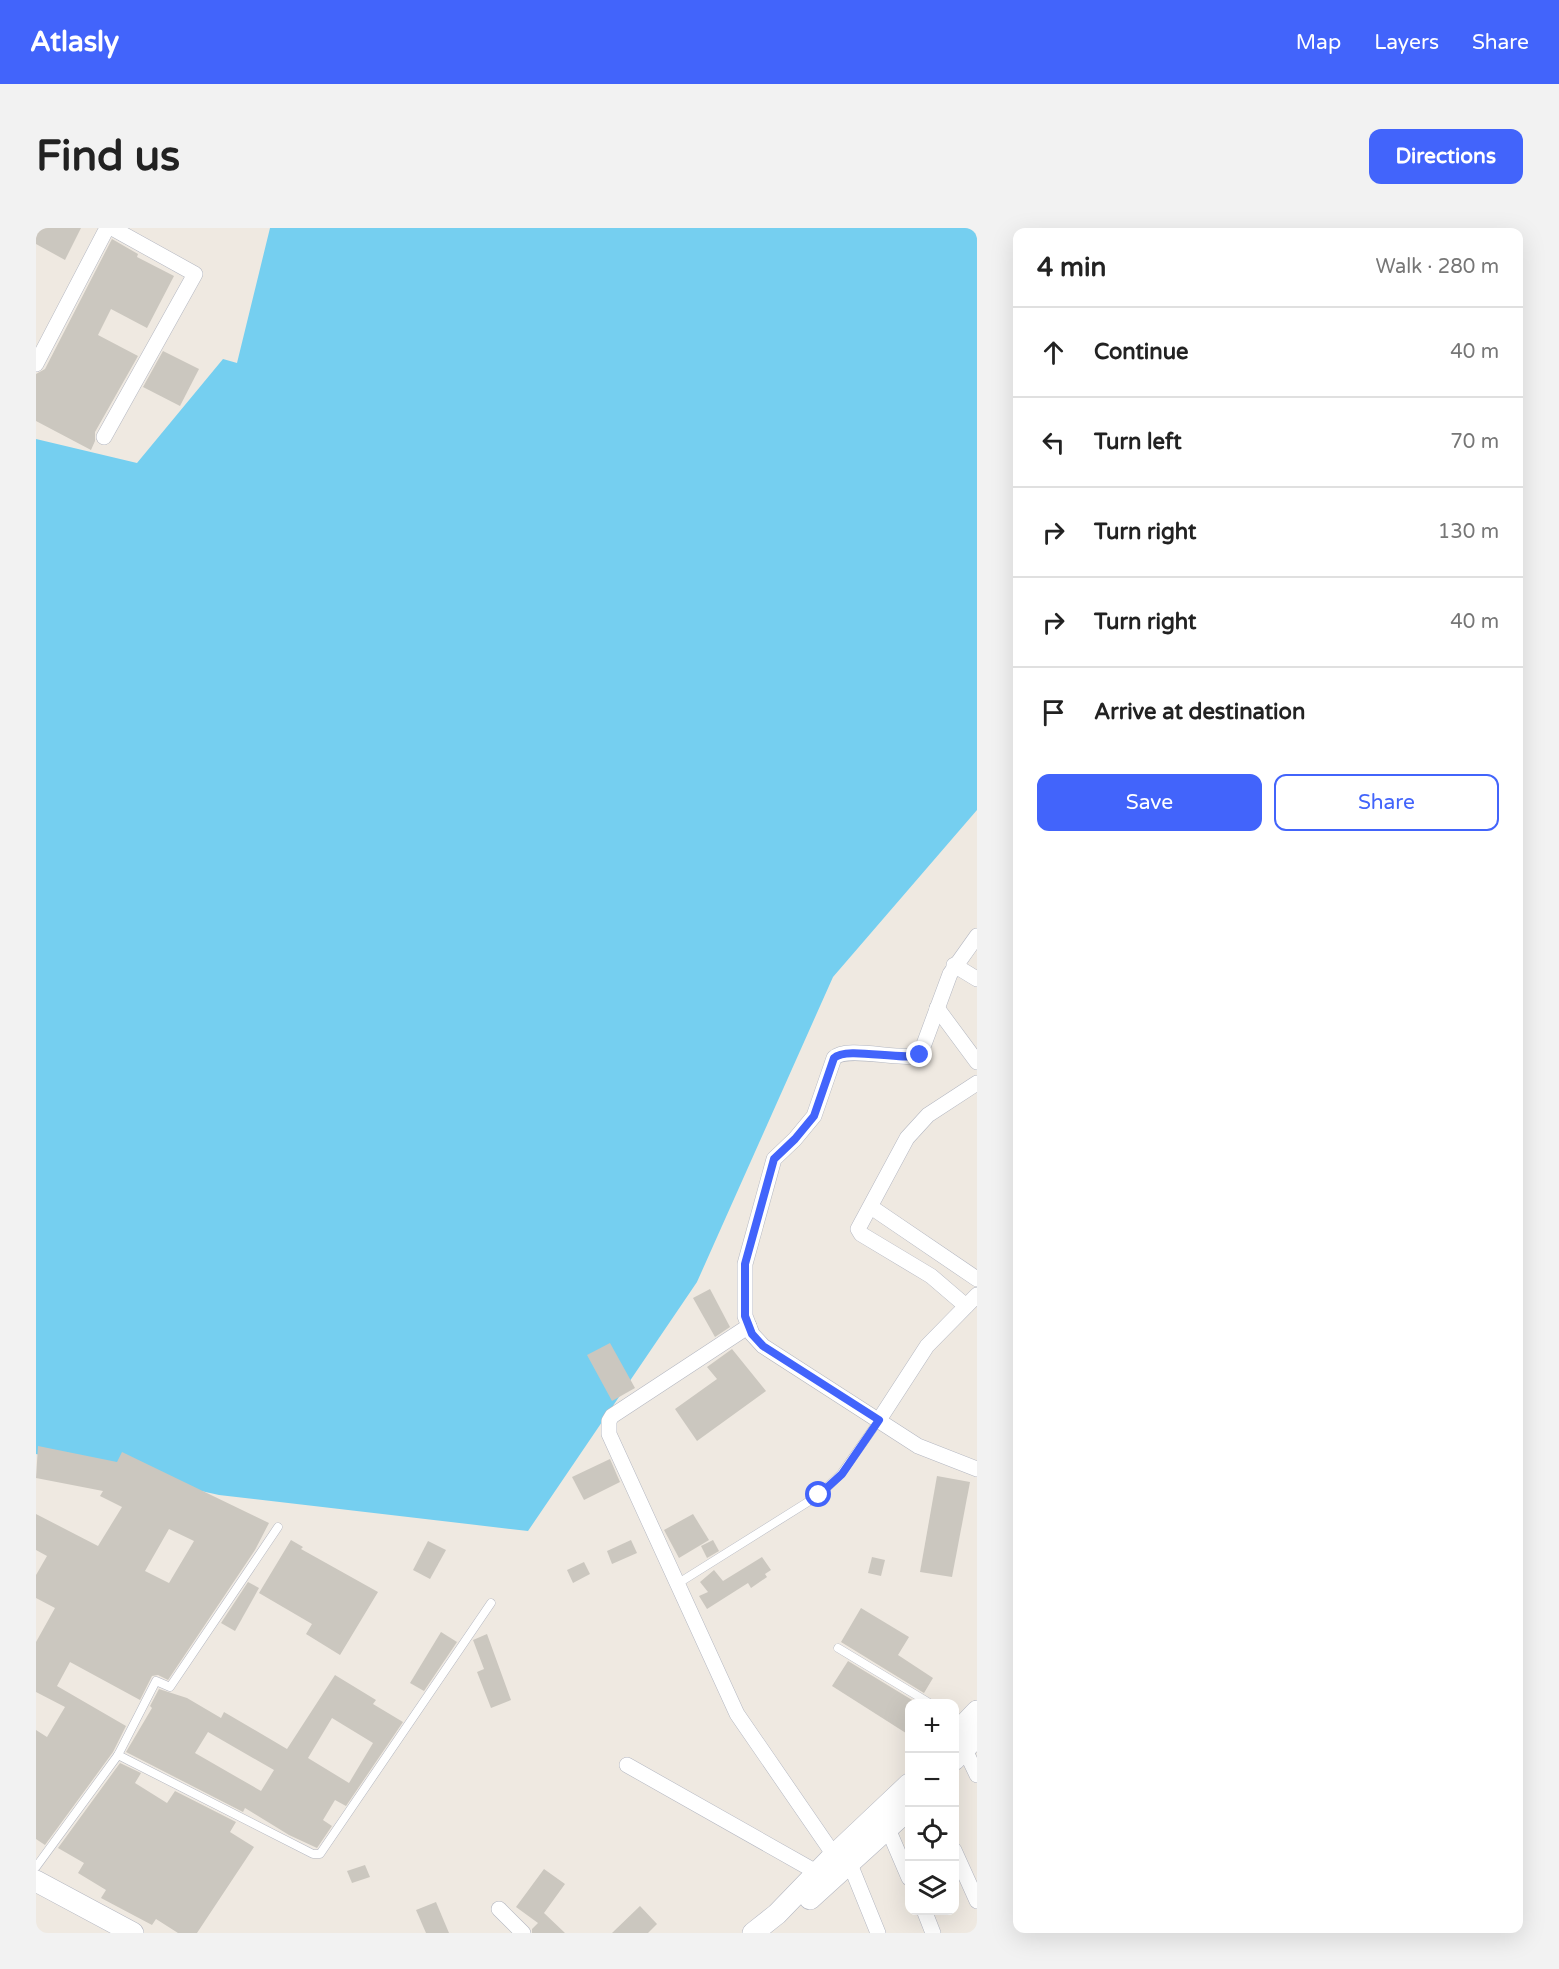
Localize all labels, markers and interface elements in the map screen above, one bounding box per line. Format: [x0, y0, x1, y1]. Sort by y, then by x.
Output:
text: Atlasly [30, 25, 119, 59]
text: Map [1296, 30, 1341, 55]
text: Layers [1374, 30, 1439, 55]
text: Share [1472, 30, 1529, 55]
button: Directions [1369, 129, 1523, 184]
text: Find us [36, 131, 180, 182]
text: 4 min [1037, 252, 1106, 283]
text: Walk · 280 m [1376, 255, 1499, 279]
icon: ahead [1037, 336, 1070, 369]
text: Continue [1094, 339, 1189, 365]
text: 40 m [1450, 340, 1499, 364]
icon: left [1037, 426, 1070, 459]
text: Turn left [1094, 429, 1182, 455]
text: 70 m [1450, 430, 1499, 454]
icon: right [1037, 516, 1070, 549]
text: Turn right [1094, 519, 1196, 545]
text: 130 m [1438, 520, 1499, 544]
icon: right [1037, 606, 1070, 639]
text: Turn right [1094, 609, 1196, 635]
text: 40 m [1450, 610, 1499, 634]
icon: arrive [1037, 696, 1070, 729]
text: Arrive at destination [1094, 699, 1305, 725]
button: Save [1037, 774, 1262, 831]
button: Share [1274, 774, 1499, 831]
route end [906, 1041, 932, 1067]
route start [805, 1481, 831, 1507]
map controls [905, 1699, 959, 1915]
button: + [905, 1699, 959, 1753]
button: − [905, 1753, 959, 1807]
button: locate [905, 1807, 959, 1861]
button: layers [905, 1861, 959, 1915]

